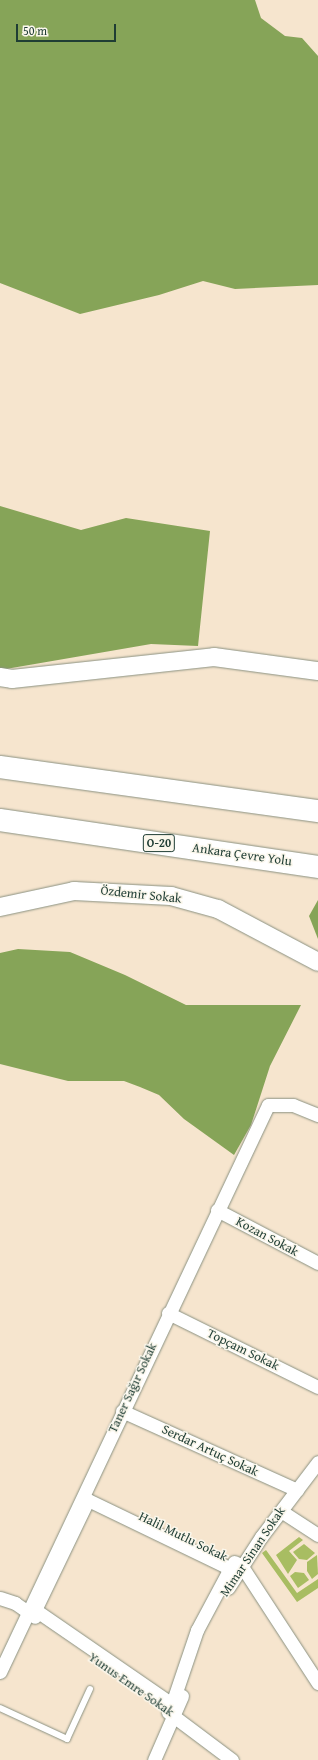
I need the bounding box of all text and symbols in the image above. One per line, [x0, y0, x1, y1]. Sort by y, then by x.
scale bar [18, 16, 118, 42]
text: 50 m [23, 22, 47, 39]
road number: O-20 [142, 833, 176, 853]
street label: Ankara Çevre Yolu [191, 840, 293, 870]
street label: Özdemir Sokak [100, 883, 182, 907]
street label: Kozan Sokak [233, 1214, 301, 1260]
street label: Topçam Sokak [204, 1326, 282, 1374]
street label: Taner Sağır Sokak [105, 1340, 161, 1436]
street label: Serdar Artuç Sokak [159, 1422, 261, 1480]
street label: Mimar Sinan Sokak [217, 1504, 289, 1600]
street label: Halil Mutlu Sokak [136, 1509, 230, 1565]
street label: Yunus Emre Sokak [85, 1650, 177, 1720]

